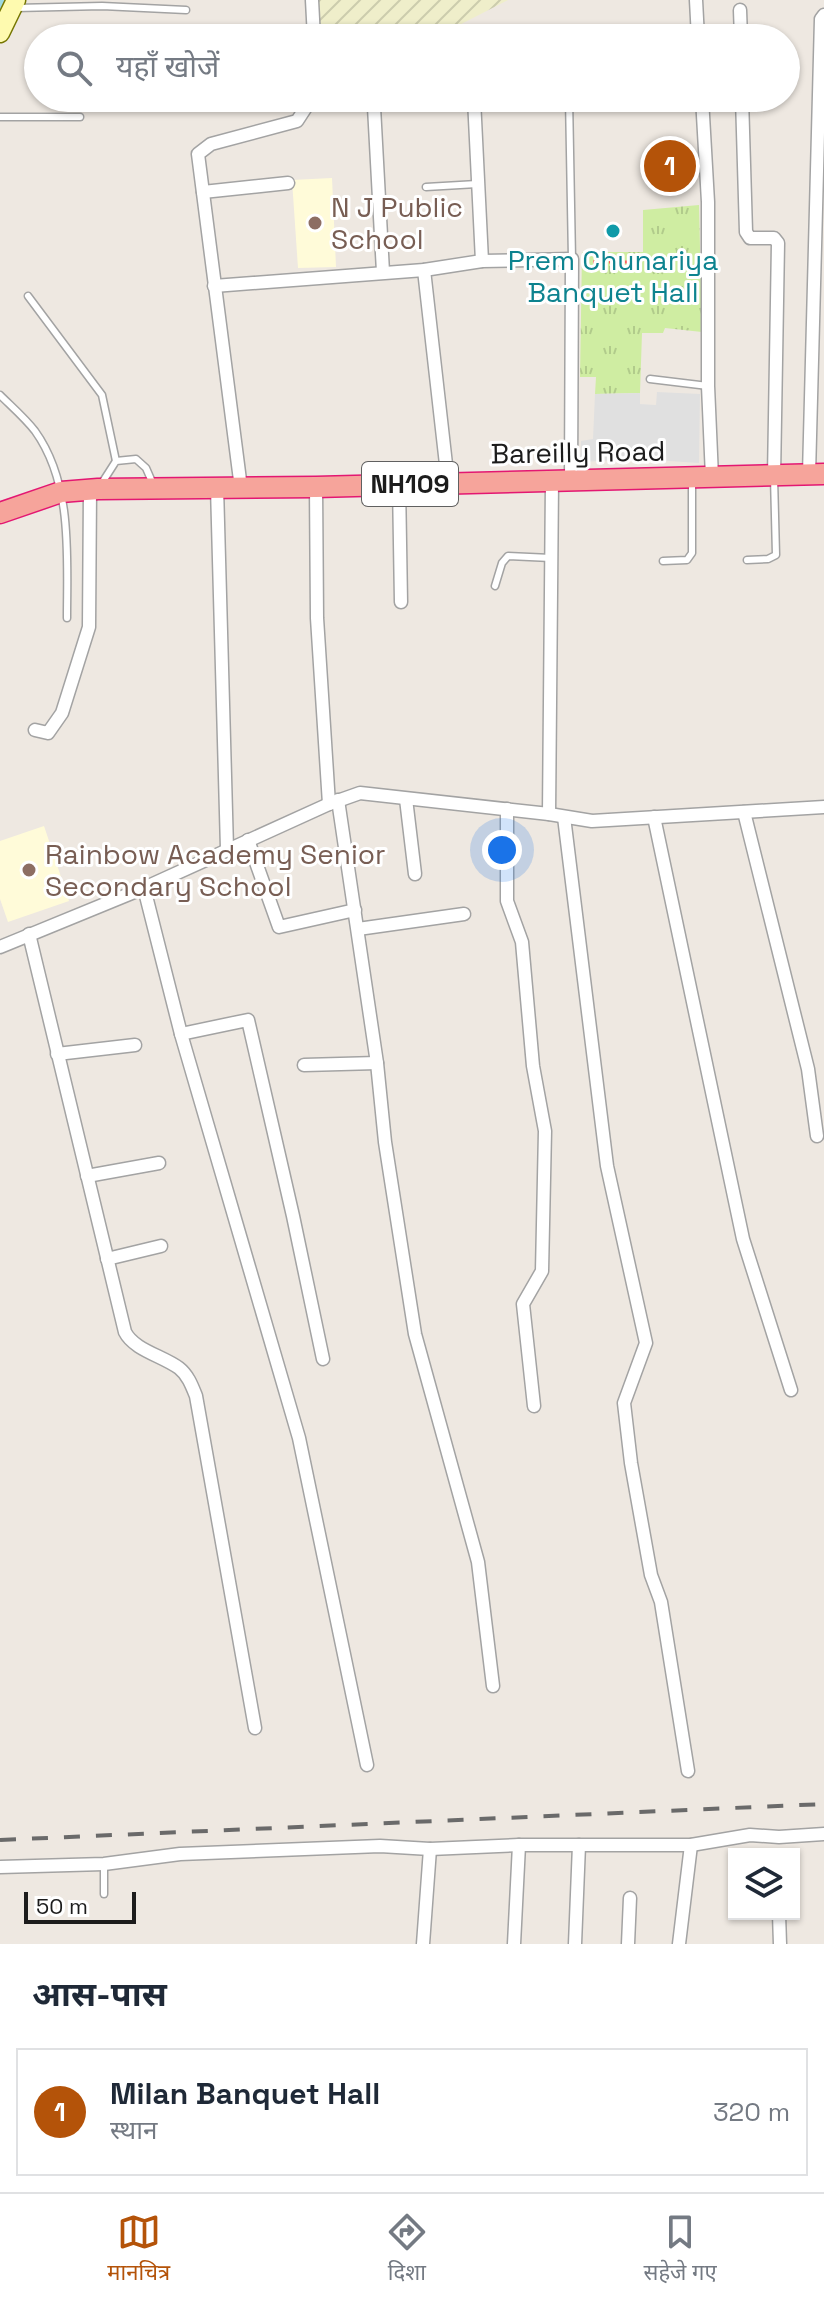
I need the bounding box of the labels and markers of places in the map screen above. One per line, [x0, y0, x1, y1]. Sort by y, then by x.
pin: 1 [644, 136, 696, 196]
place label: N J Public School [331, 189, 463, 257]
marker: N J Public School [306, 214, 324, 232]
marker: Prem Chunariya Banquet Hall [604, 222, 622, 240]
place label: Prem Chunariya Banquet Hall [508, 242, 718, 310]
place label: Rainbow Academy Senior Secondary School [45, 836, 386, 904]
marker: Rainbow Academy Senior Secondary School [20, 861, 38, 879]

